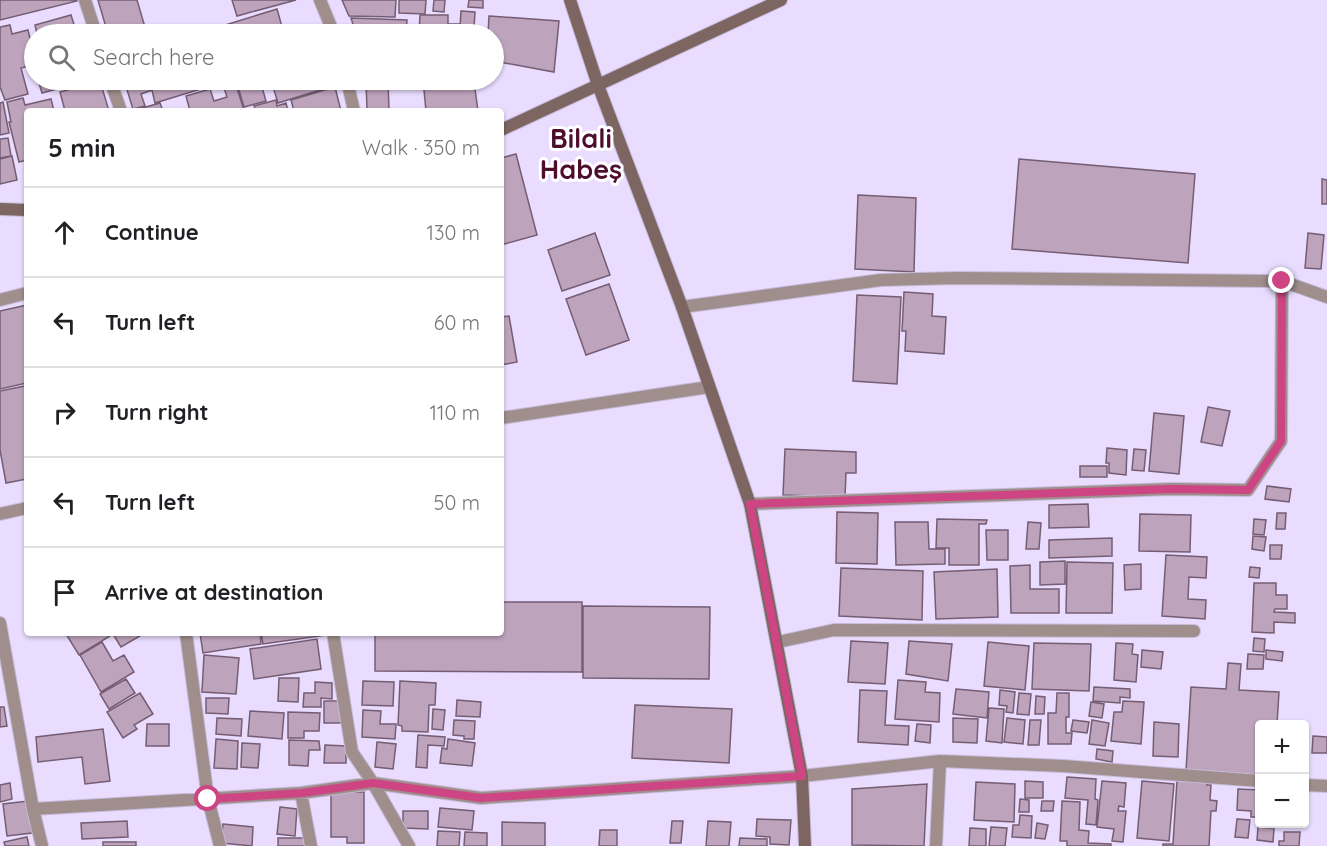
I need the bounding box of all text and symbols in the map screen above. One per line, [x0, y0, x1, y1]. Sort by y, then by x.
search box [24, 24, 504, 90]
icon: search [45, 41, 78, 74]
text: Search here [93, 43, 214, 71]
district label: Bilali Habeş [540, 121, 622, 186]
text: 5 min [48, 131, 116, 164]
text: Walk · 350 m [362, 135, 480, 160]
icon: ahead [48, 216, 81, 249]
text: Continue [105, 218, 199, 246]
text: 130 m [427, 220, 480, 245]
route end [1268, 267, 1294, 293]
icon: left [48, 306, 81, 339]
text: Turn left [105, 308, 195, 336]
text: 60 m [434, 310, 480, 335]
icon: right [48, 396, 81, 429]
text: Turn right [105, 398, 209, 426]
text: 110 m [430, 400, 480, 425]
icon: left [48, 486, 81, 519]
text: Turn left [105, 488, 195, 516]
text: 50 m [434, 490, 480, 515]
icon: arrive [48, 576, 81, 609]
text: Arrive at destination [105, 578, 323, 606]
map controls [1255, 720, 1309, 828]
button: + [1255, 720, 1309, 774]
button: − [1255, 774, 1309, 828]
route start [194, 785, 220, 811]

